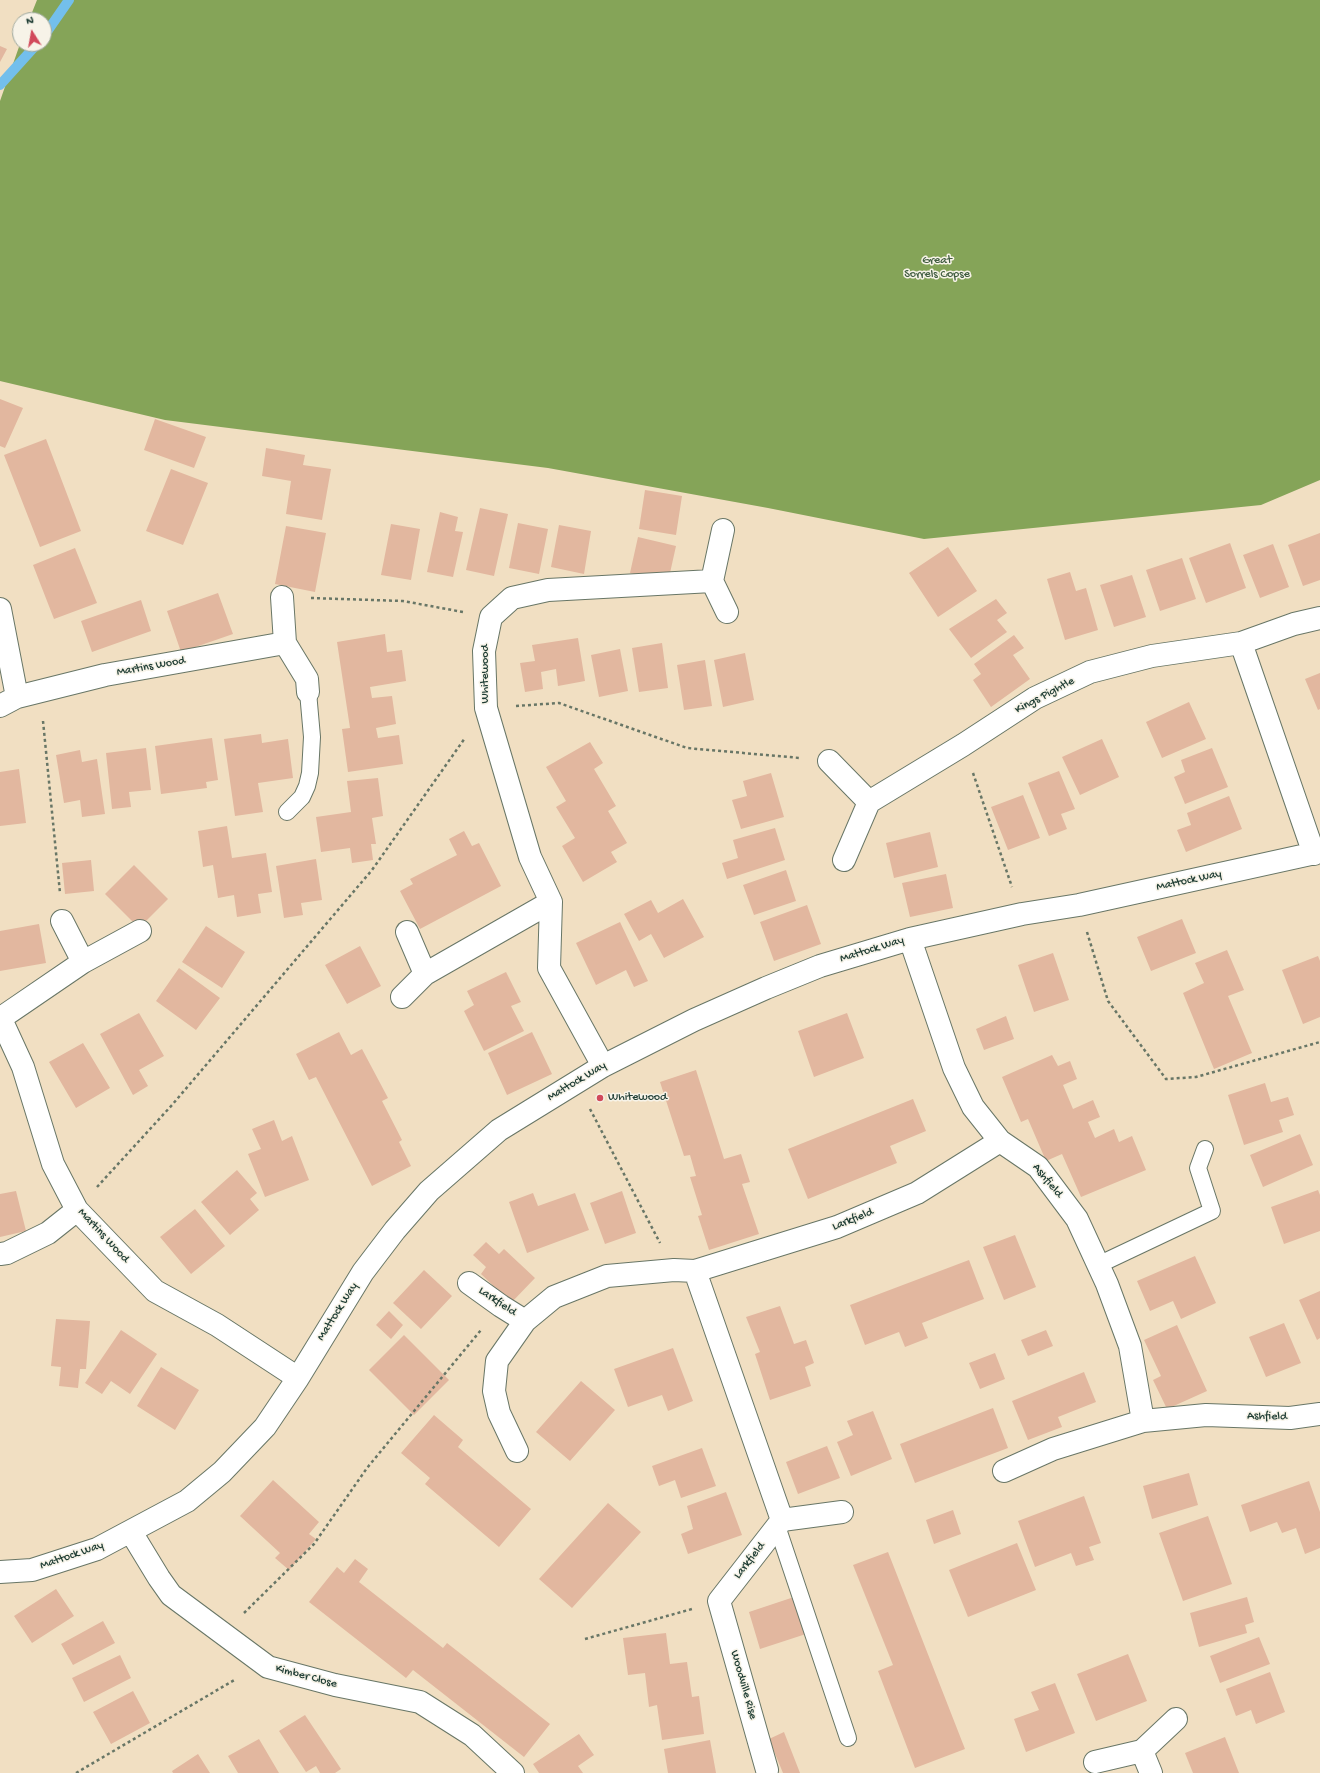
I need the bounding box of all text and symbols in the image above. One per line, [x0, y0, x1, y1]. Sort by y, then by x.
north arrow [12, 12, 52, 52]
text: N [25, 15, 35, 28]
park label: Great Sorrels Copse [904, 254, 970, 282]
street label: Whitewood [479, 644, 493, 704]
street label: Martins Wood [116, 654, 186, 680]
street label: Kings Pightle [1013, 674, 1077, 718]
street label: Mattock Way [1155, 867, 1223, 895]
street label: Mattock Way [838, 933, 906, 967]
street label: Mattock Way [545, 1059, 609, 1105]
place label: Whitewood [608, 1091, 667, 1105]
marker: Whitewood [595, 1093, 605, 1103]
street label: Ashfield [1029, 1161, 1065, 1201]
street label: Larkfield [830, 1205, 876, 1235]
street label: Martins Wood [74, 1206, 132, 1266]
street label: Mattock Way [314, 1280, 362, 1344]
street label: Larkfield [475, 1284, 519, 1320]
street label: Ashfield [1247, 1409, 1287, 1425]
street label: Mattock Way [38, 1538, 106, 1574]
street label: Larkfield [731, 1540, 769, 1582]
street label: Woodville Rise [726, 1649, 760, 1721]
street label: Kimber Close [274, 1662, 338, 1692]

